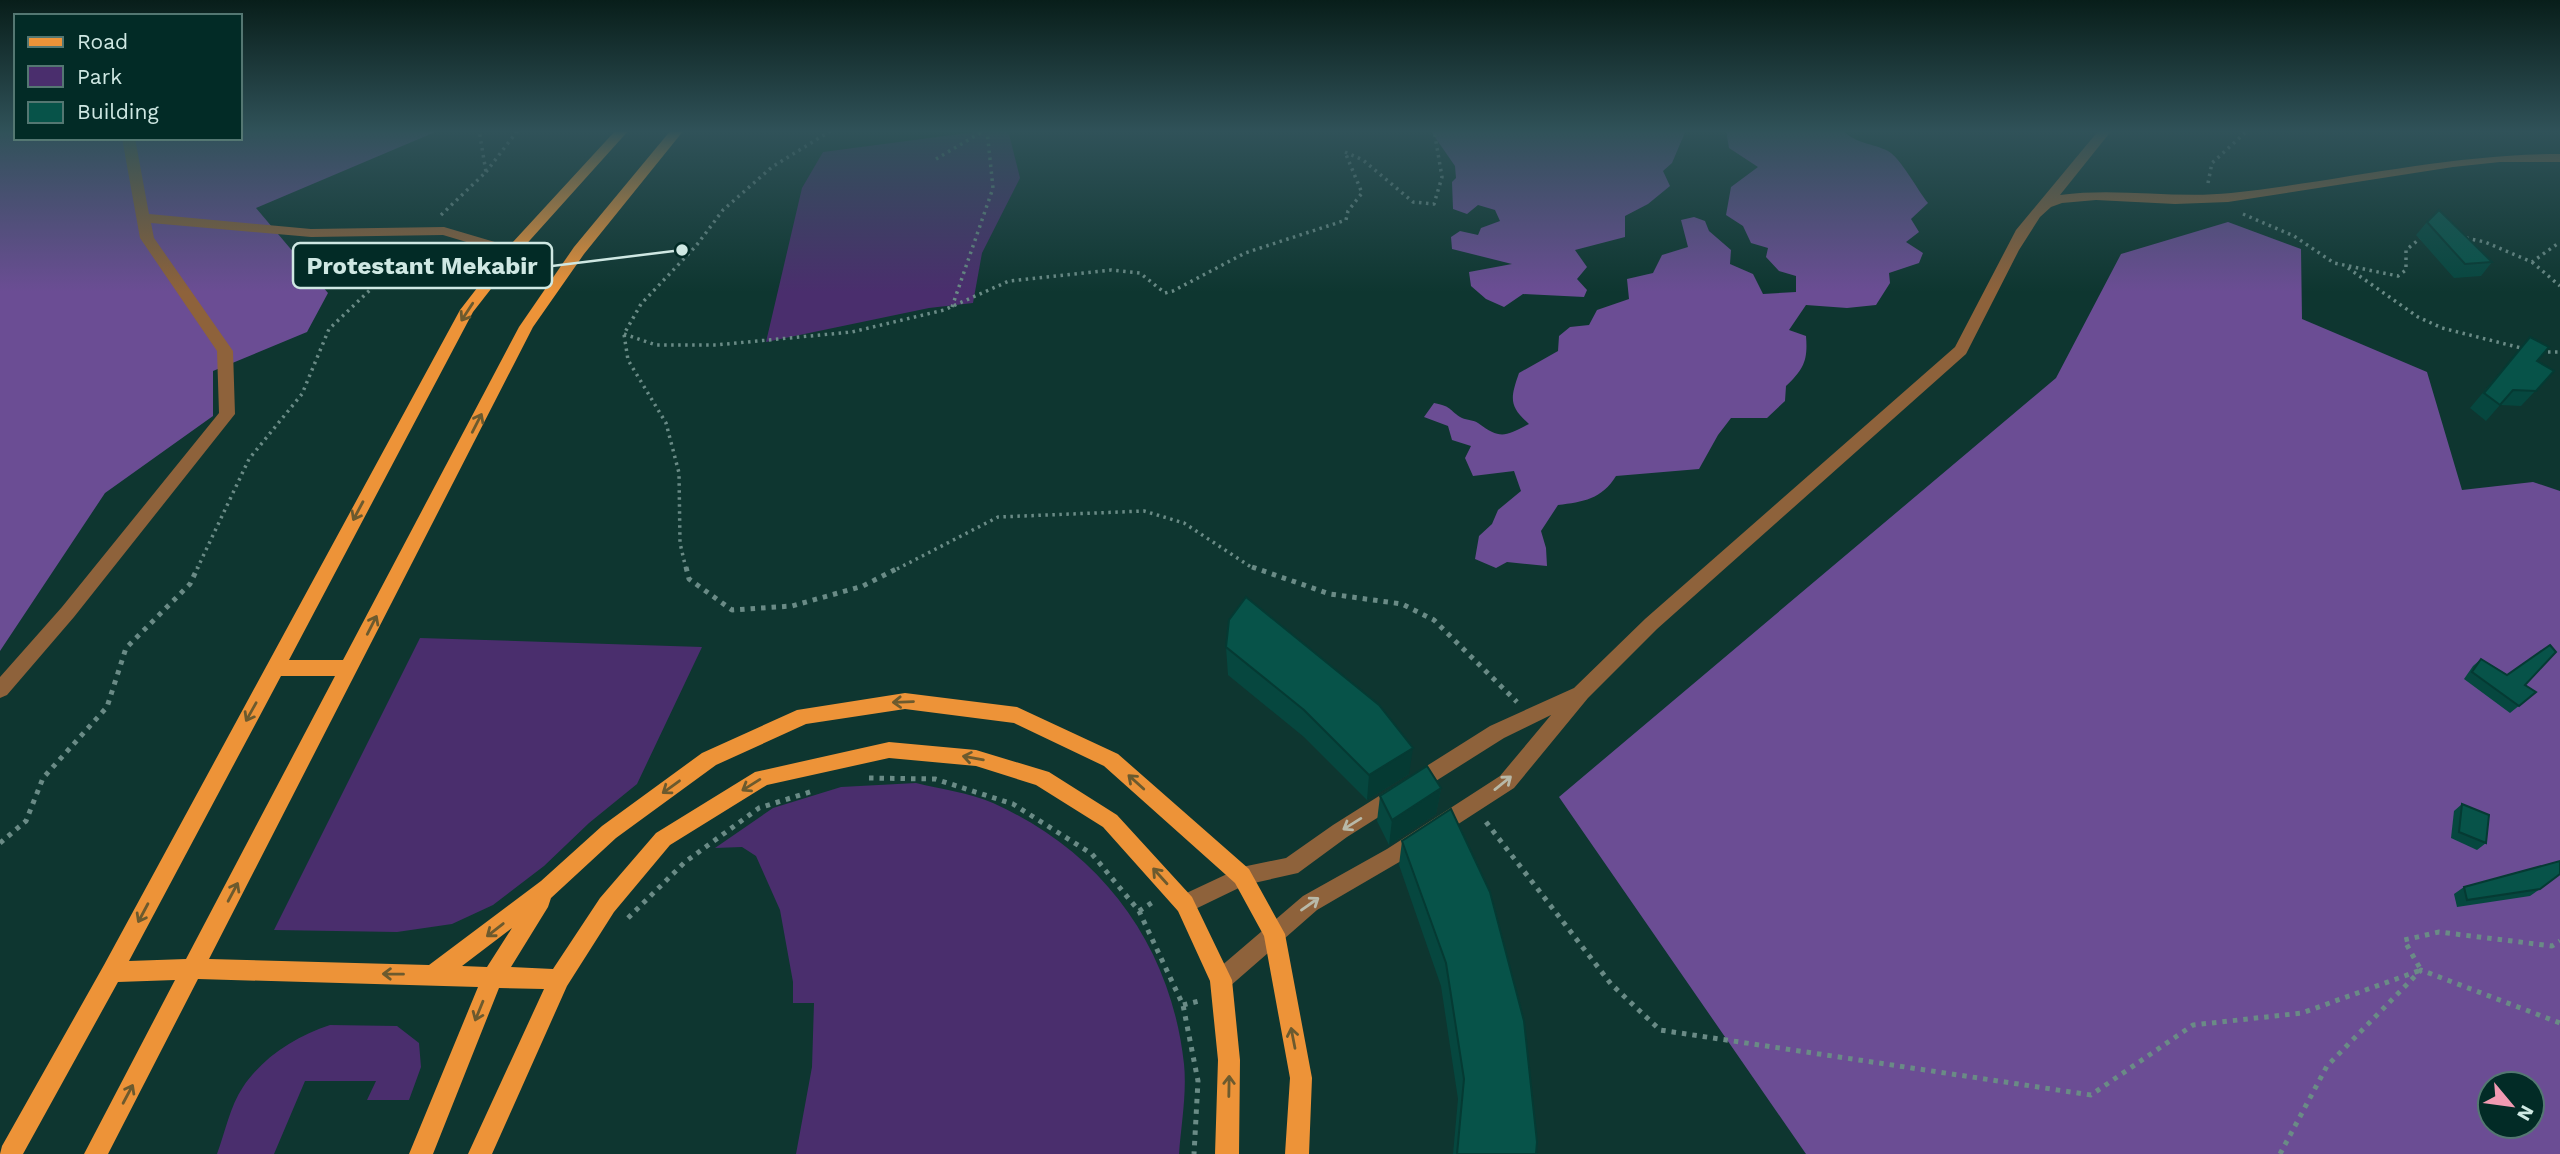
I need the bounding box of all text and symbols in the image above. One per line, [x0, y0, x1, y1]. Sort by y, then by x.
legend [14, 14, 242, 140]
text: Road [77, 29, 128, 54]
text: Park [77, 64, 122, 89]
text: Building [77, 99, 159, 124]
callout: Protestant Mekabir [293, 243, 552, 288]
text: Protestant Mekabir [306, 252, 538, 280]
one-way arrow [459, 302, 474, 321]
one-way arrow [470, 413, 484, 434]
one-way arrow [350, 501, 364, 521]
one-way arrow [366, 615, 380, 636]
one-way arrow [892, 696, 915, 709]
one-way arrow [244, 702, 258, 722]
one-way arrow [962, 751, 985, 764]
one-way arrow [1127, 774, 1145, 790]
one-way arrow [1494, 776, 1512, 792]
one-way arrow [741, 778, 761, 792]
one-way arrow [662, 780, 681, 794]
one-way arrow [1342, 817, 1362, 831]
one-way arrow [1152, 868, 1169, 885]
one-way arrow [227, 882, 240, 903]
one-way arrow [1300, 897, 1319, 911]
one-way arrow [136, 902, 150, 923]
one-way arrow [486, 922, 504, 938]
one-way arrow [381, 967, 404, 981]
one-way arrow [472, 1000, 485, 1022]
one-way arrow [1286, 1027, 1300, 1050]
north arrow [2476, 1070, 2546, 1140]
one-way arrow [1222, 1075, 1235, 1098]
one-way arrow [121, 1084, 135, 1104]
text: N [2512, 1101, 2539, 1125]

